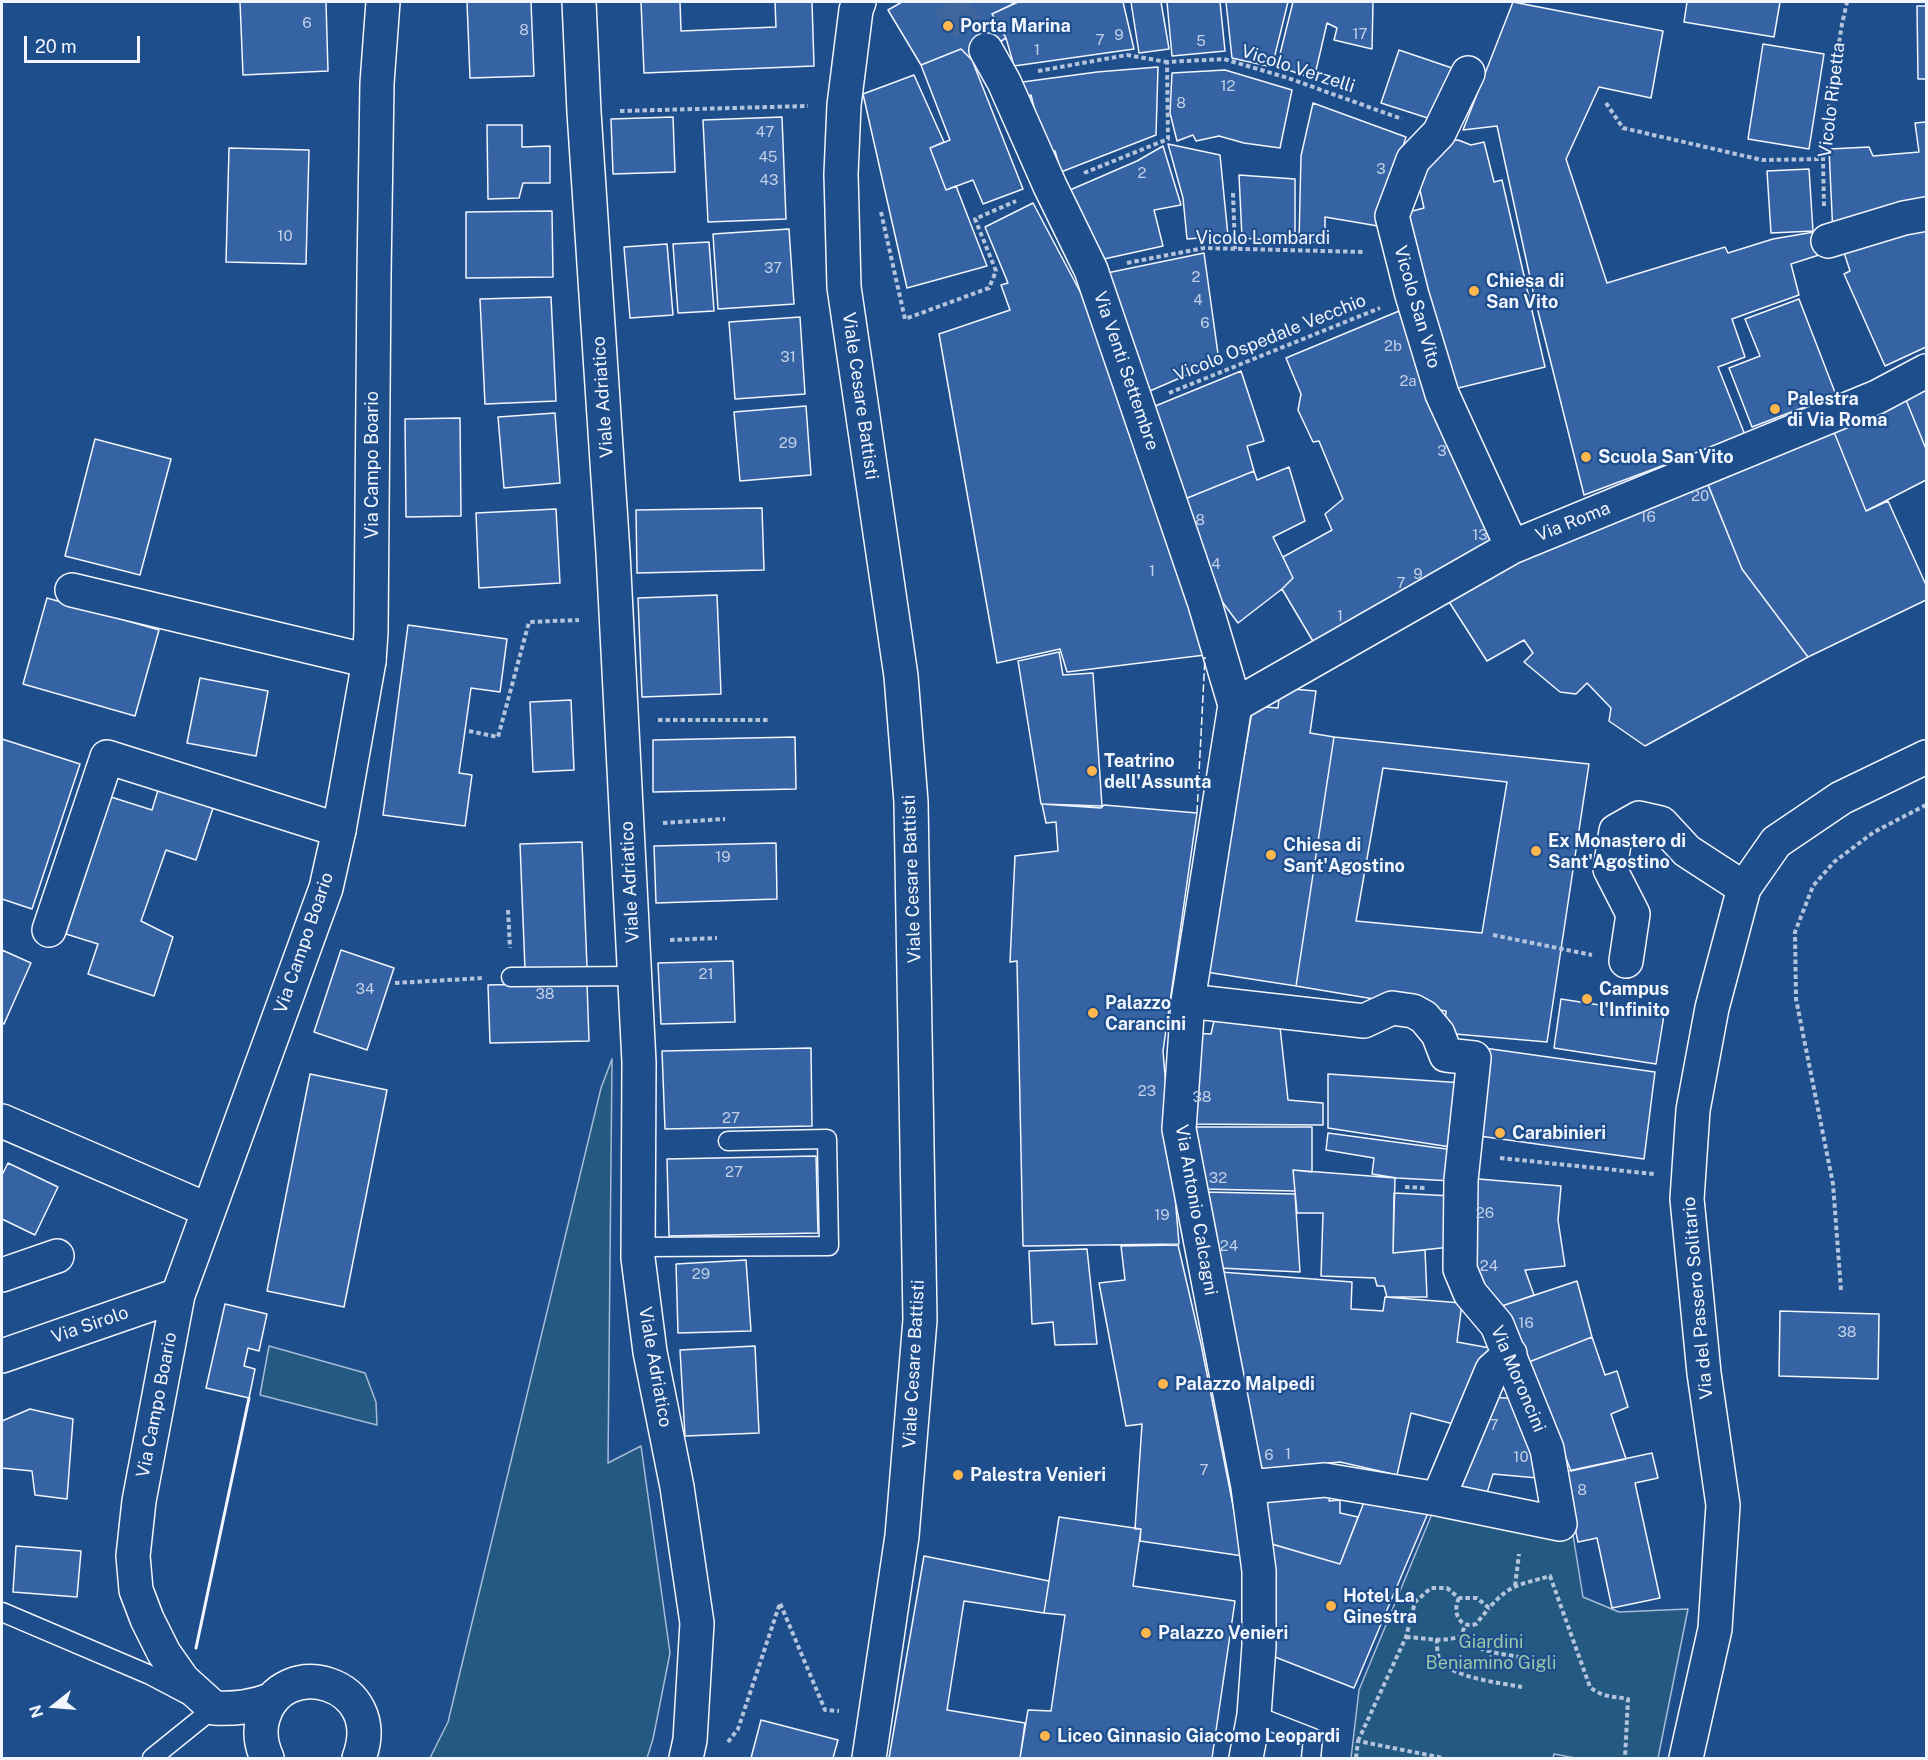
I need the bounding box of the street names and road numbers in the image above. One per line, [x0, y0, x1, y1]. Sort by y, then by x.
street label: Vicolo Verzelli [1238, 40, 1358, 98]
street label: Vicolo Ripetta [1814, 41, 1850, 159]
street label: Vicolo Lombardi [1196, 227, 1330, 249]
street label: Vicolo San Vito [1389, 243, 1445, 371]
street label: Via Venti Settembre [1089, 289, 1163, 453]
street label: Vicolo Ospedale Vecchio [1171, 290, 1369, 386]
street label: Viale Cesare Battisti [838, 311, 882, 481]
street label: Viale Adriatico [588, 335, 618, 459]
street label: Via Campo Boario [361, 391, 383, 539]
street label: Via Roma [1533, 497, 1613, 547]
street label: Viale Cesare Battisti [898, 794, 926, 964]
street label: Viale Adriatico [616, 821, 644, 943]
street label: Via Campo Boario [270, 870, 338, 1016]
street label: Via Antonio Calcagni [1170, 1123, 1222, 1297]
street label: Via del Passero Solitario [1678, 1196, 1718, 1400]
street label: Viale Cesare Battisti [899, 1279, 929, 1449]
street label: Via Sirolo [49, 1302, 131, 1348]
street label: Viale Adriatico [634, 1305, 676, 1429]
street label: Via Moroncini [1486, 1323, 1550, 1435]
street label: Via Campo Boario [132, 1330, 182, 1480]

